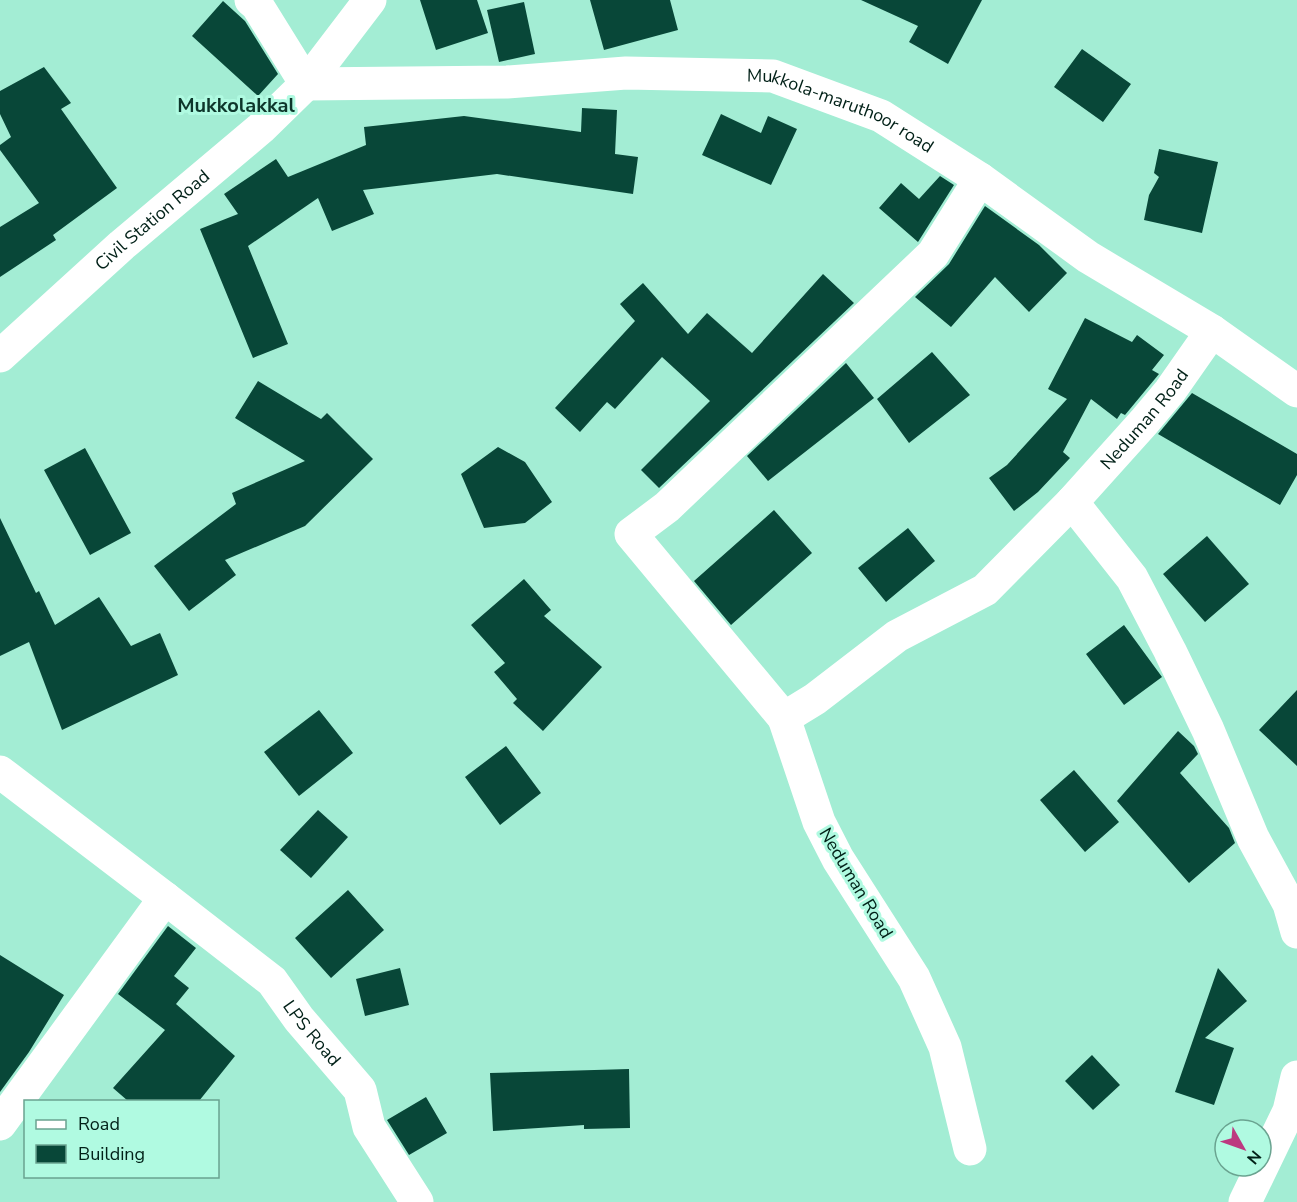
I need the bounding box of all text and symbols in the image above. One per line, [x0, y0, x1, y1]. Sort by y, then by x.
street label: Mukkola-maruthoor road [747, 63, 938, 158]
district label: Mukkolakkal [177, 92, 295, 119]
street label: Civil Station Road [90, 164, 215, 276]
street label: Neduman Road [1095, 364, 1194, 475]
street label: Neduman Road [813, 823, 899, 943]
street label: LPS Road [277, 995, 346, 1071]
legend [24, 1100, 219, 1178]
text: Road [78, 1112, 120, 1136]
north arrow [1213, 1118, 1273, 1178]
text: Building [78, 1142, 145, 1166]
text: N [1241, 1145, 1266, 1169]

